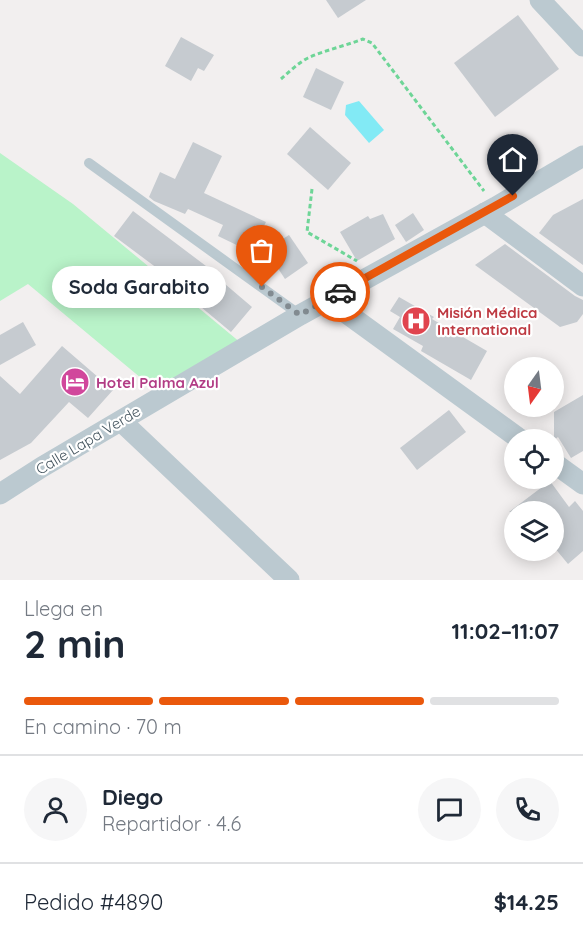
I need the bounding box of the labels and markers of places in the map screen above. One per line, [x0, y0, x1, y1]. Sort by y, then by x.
pin [487, 134, 538, 196]
pin [236, 225, 287, 287]
callout: Soda Garabito [52, 266, 226, 308]
place label: Misión Médica International [437, 303, 537, 339]
hospital icon: Misión Médica International [400, 305, 432, 337]
hotel icon: Hotel Palma Azul [59, 366, 91, 398]
place label: Hotel Palma Azul [96, 373, 219, 392]

